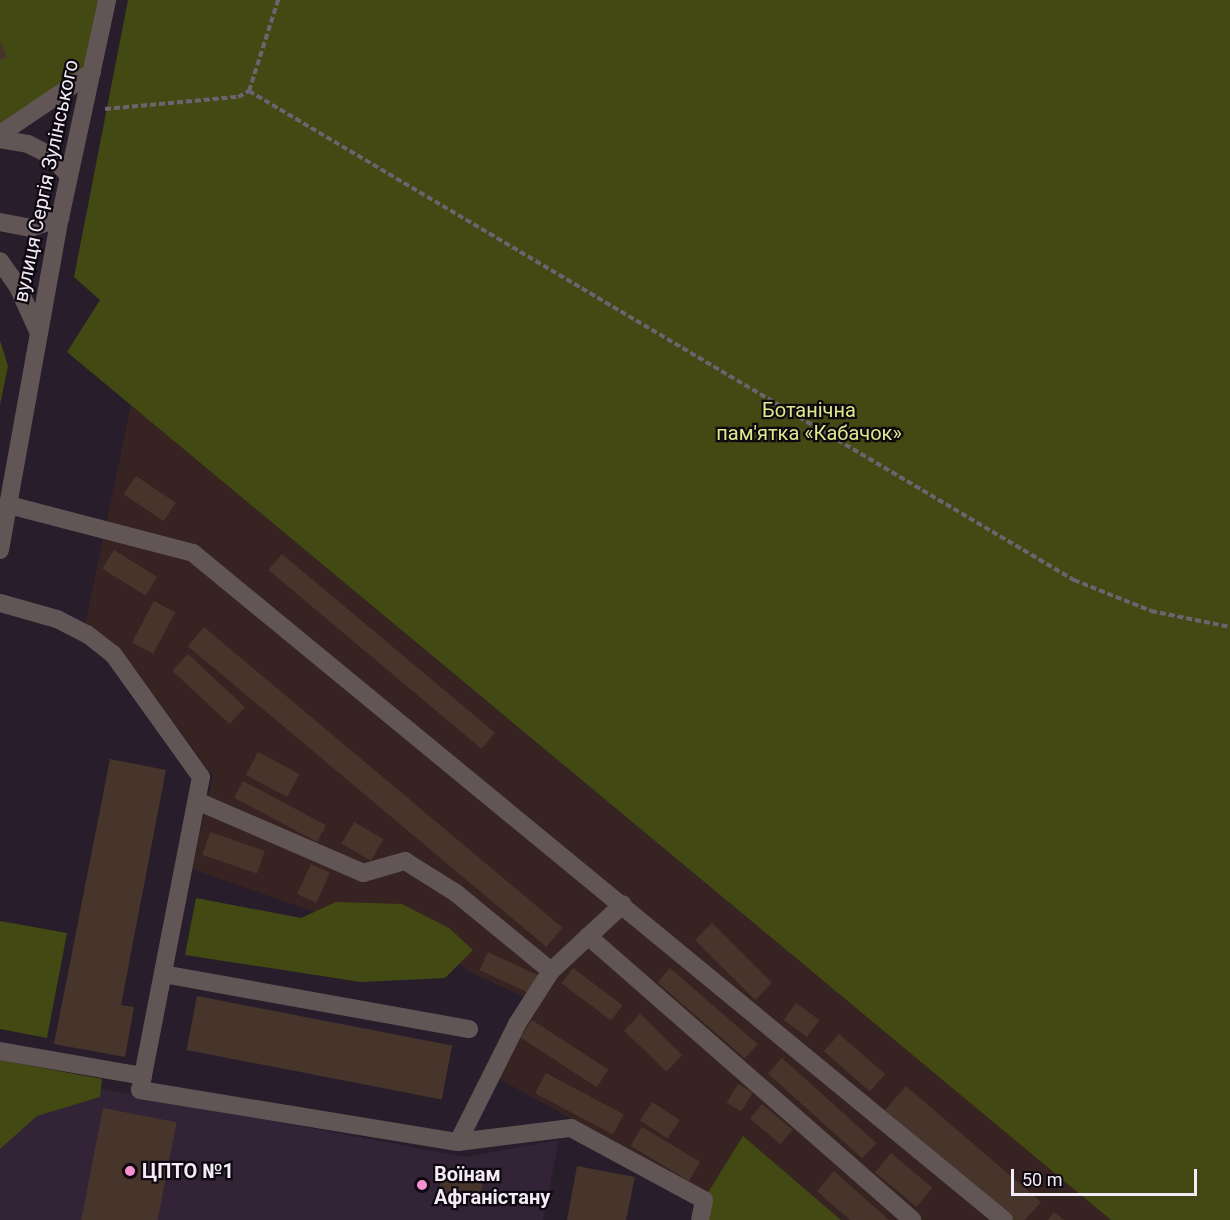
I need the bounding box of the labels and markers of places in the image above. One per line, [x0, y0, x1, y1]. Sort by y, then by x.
place label: ЦПТО №1 [142, 1159, 234, 1183]
place label: Воїнам Афганістану [434, 1162, 550, 1209]
marker: ЦПТО №1 [123, 1164, 137, 1178]
marker: Воїнам Афганістану [415, 1178, 429, 1192]

